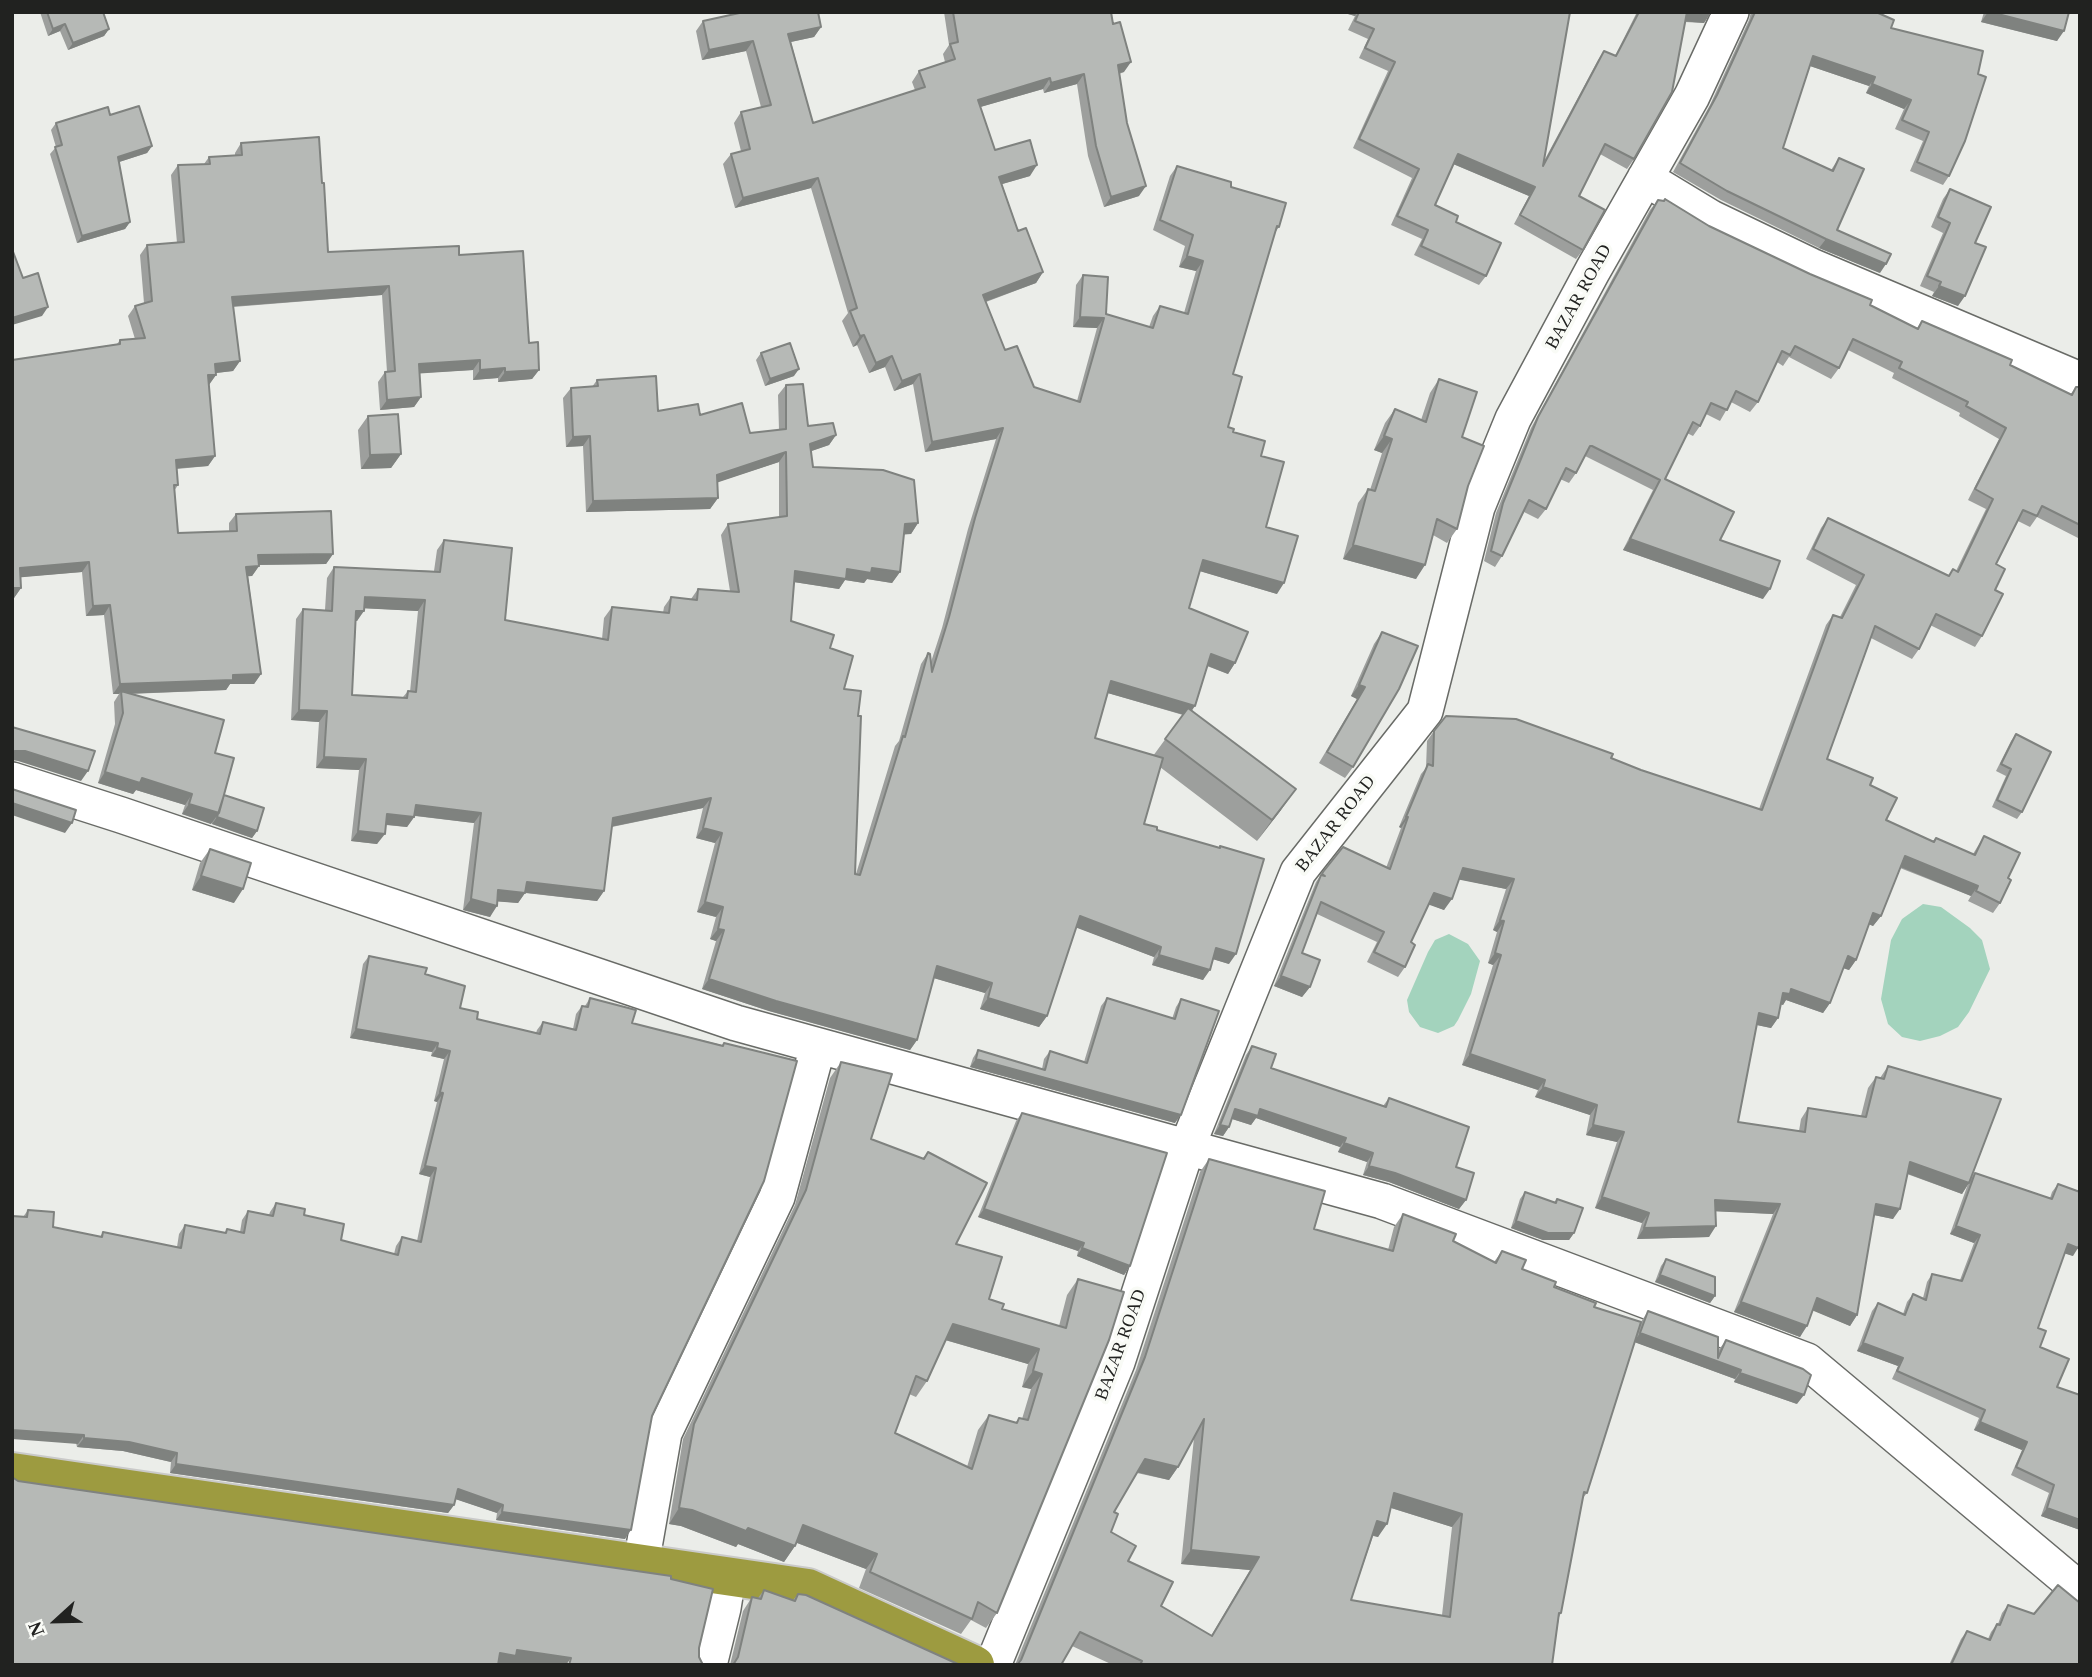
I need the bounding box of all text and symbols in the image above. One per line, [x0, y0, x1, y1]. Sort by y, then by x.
street label: BAZAR ROAD [1543, 243, 1615, 351]
street label: BAZAR ROAD [1294, 774, 1378, 874]
street label: BAZAR ROAD [1092, 1289, 1150, 1401]
north arrow [21, 1586, 91, 1656]
text: N [24, 1619, 48, 1639]

